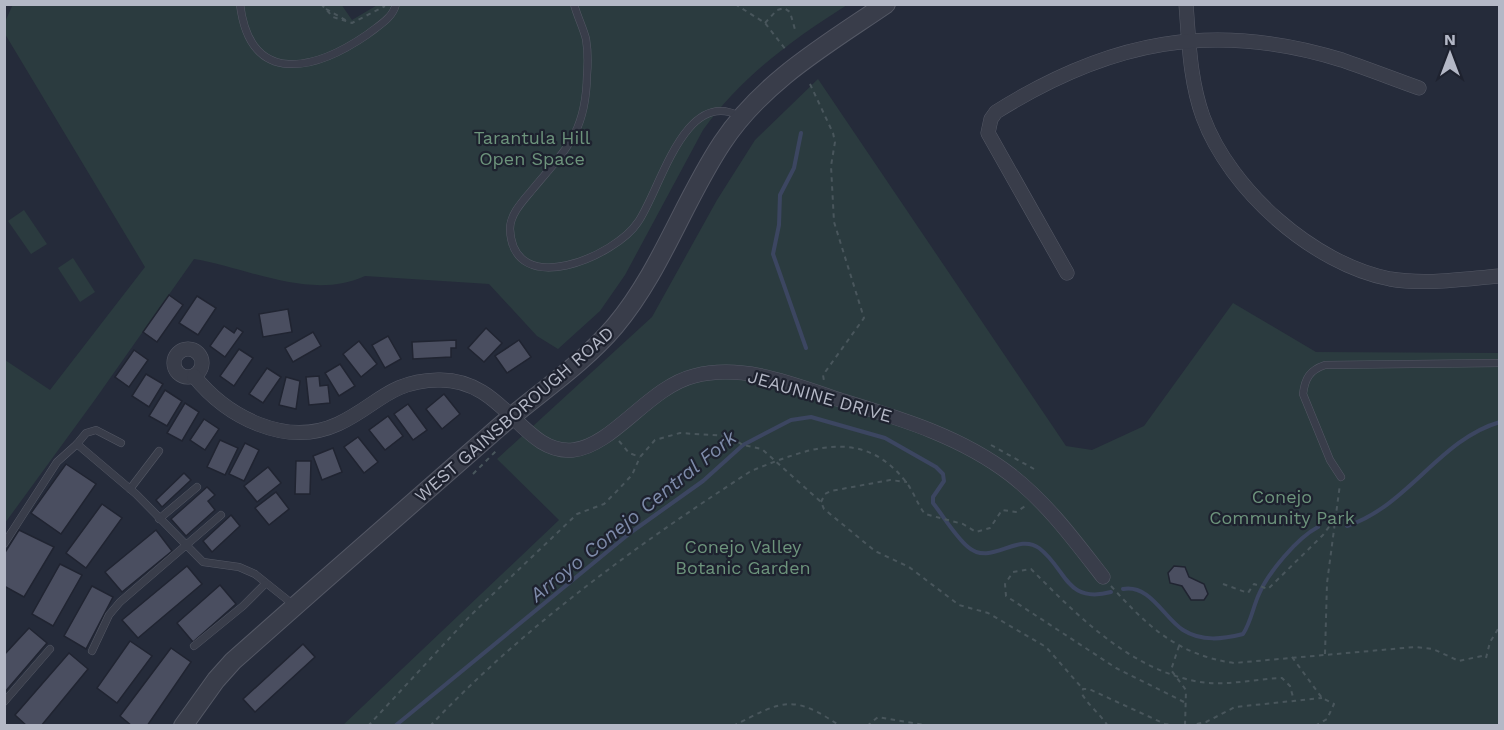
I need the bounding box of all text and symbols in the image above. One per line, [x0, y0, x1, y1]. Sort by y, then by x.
north arrow [1420, 24, 1480, 84]
text: N [1444, 30, 1456, 49]
park label: Tarantula Hill Open Space [474, 127, 591, 169]
street label: WEST GAINSBOROUGH ROAD [410, 322, 618, 506]
street label: JEAUNINE DRIVE [746, 365, 894, 427]
water label: Arroyo Conejo Central Fork [524, 425, 742, 607]
park label: Conejo Community Park [1209, 486, 1355, 528]
park label: Conejo Valley Botanic Garden [675, 536, 811, 578]

